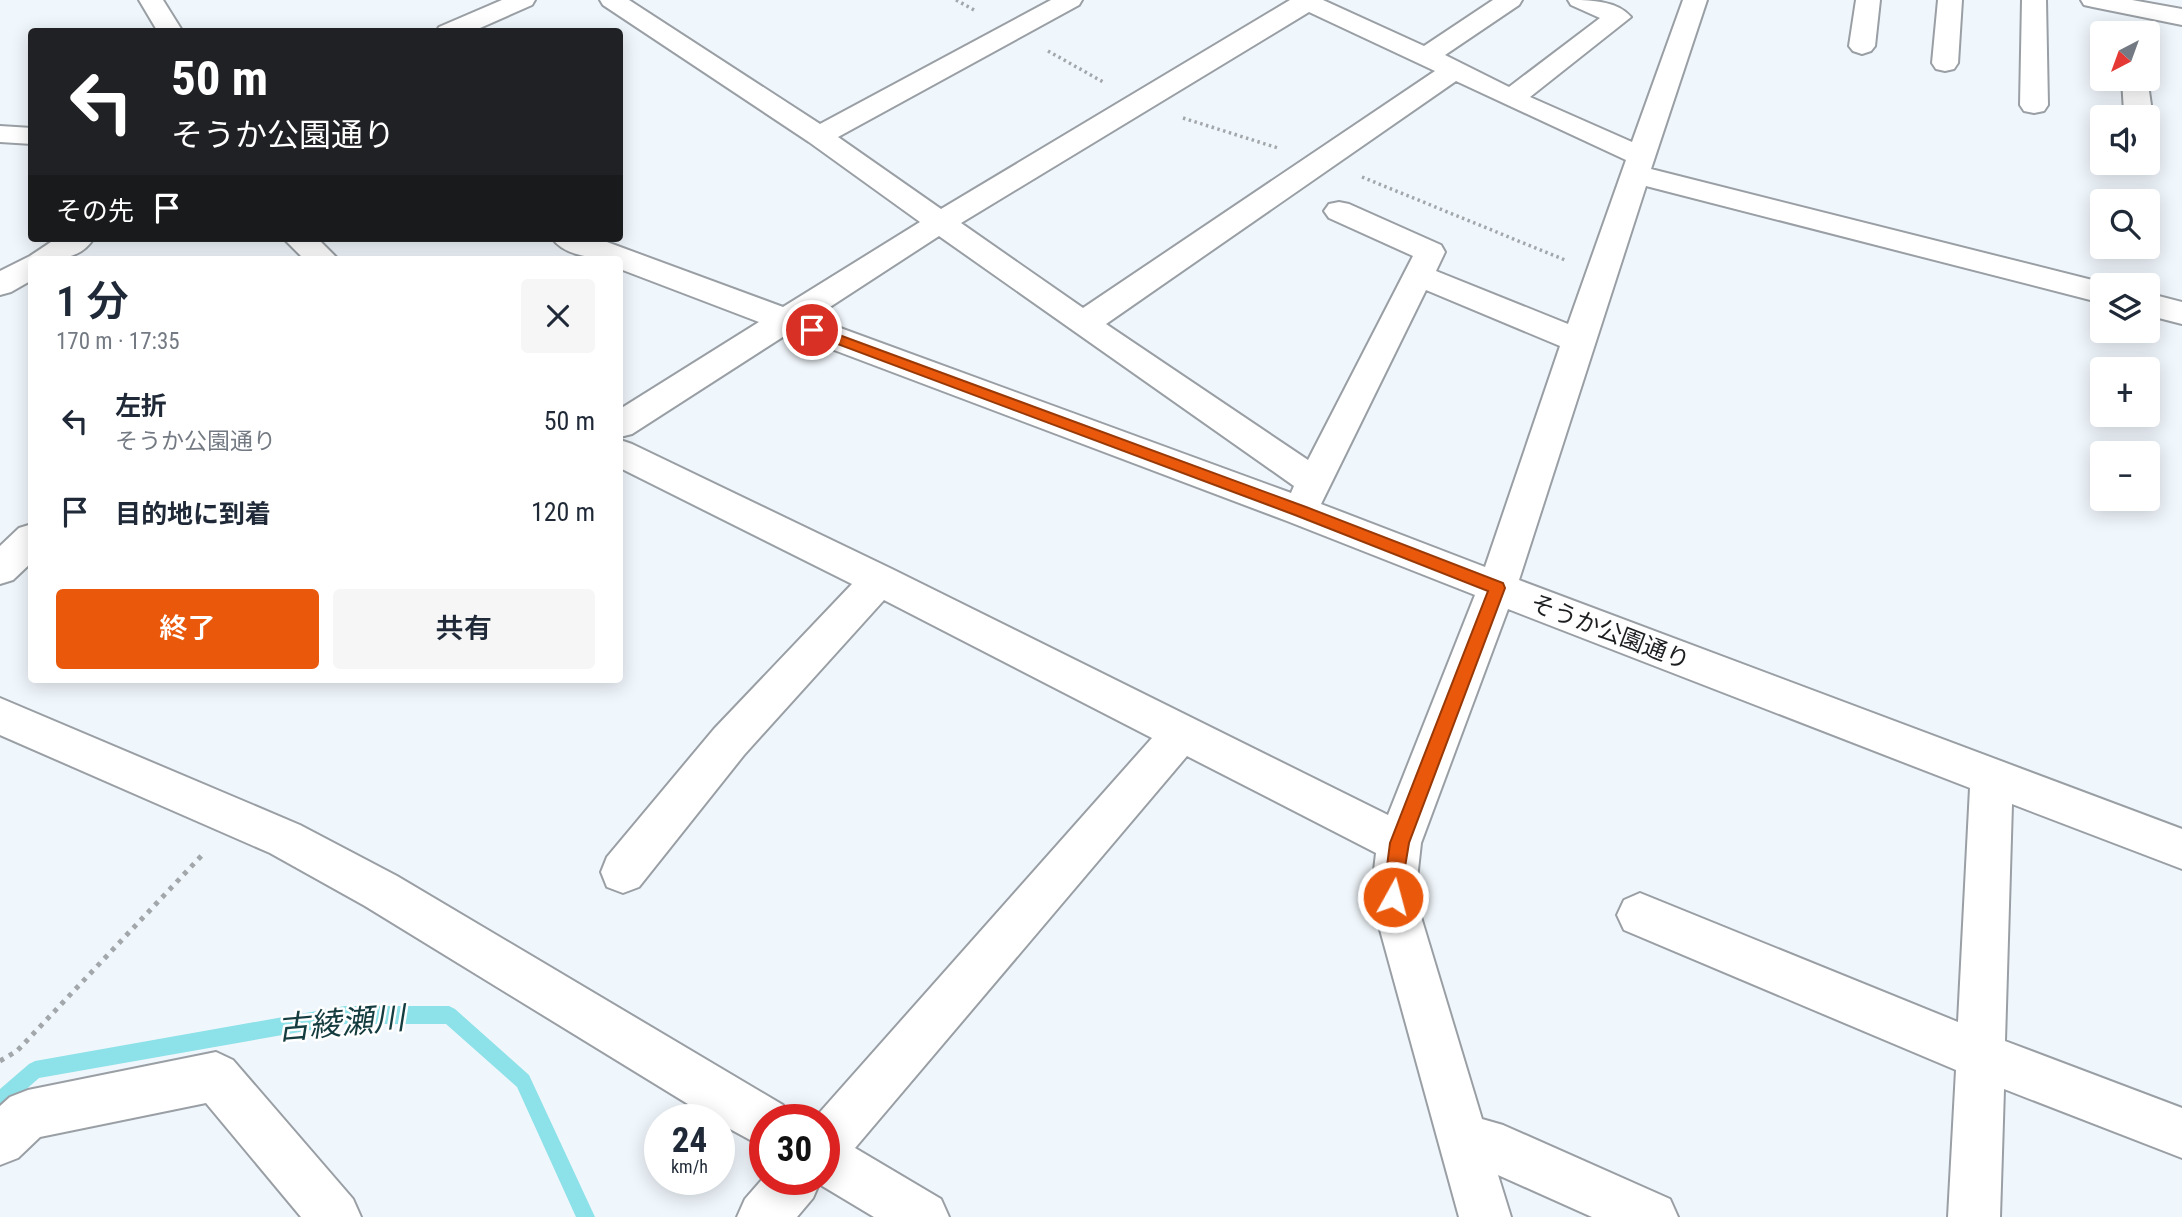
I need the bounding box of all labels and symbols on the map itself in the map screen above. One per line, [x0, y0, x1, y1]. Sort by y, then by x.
north arrow [2090, 21, 2160, 91]
pin [782, 300, 842, 360]
street label: そうか公園通り [1527, 589, 1693, 675]
position arrow [1356, 860, 1430, 934]
water label: 古綾瀬川 [276, 998, 409, 1048]
speed limit sign: 30 [749, 1104, 840, 1195]

